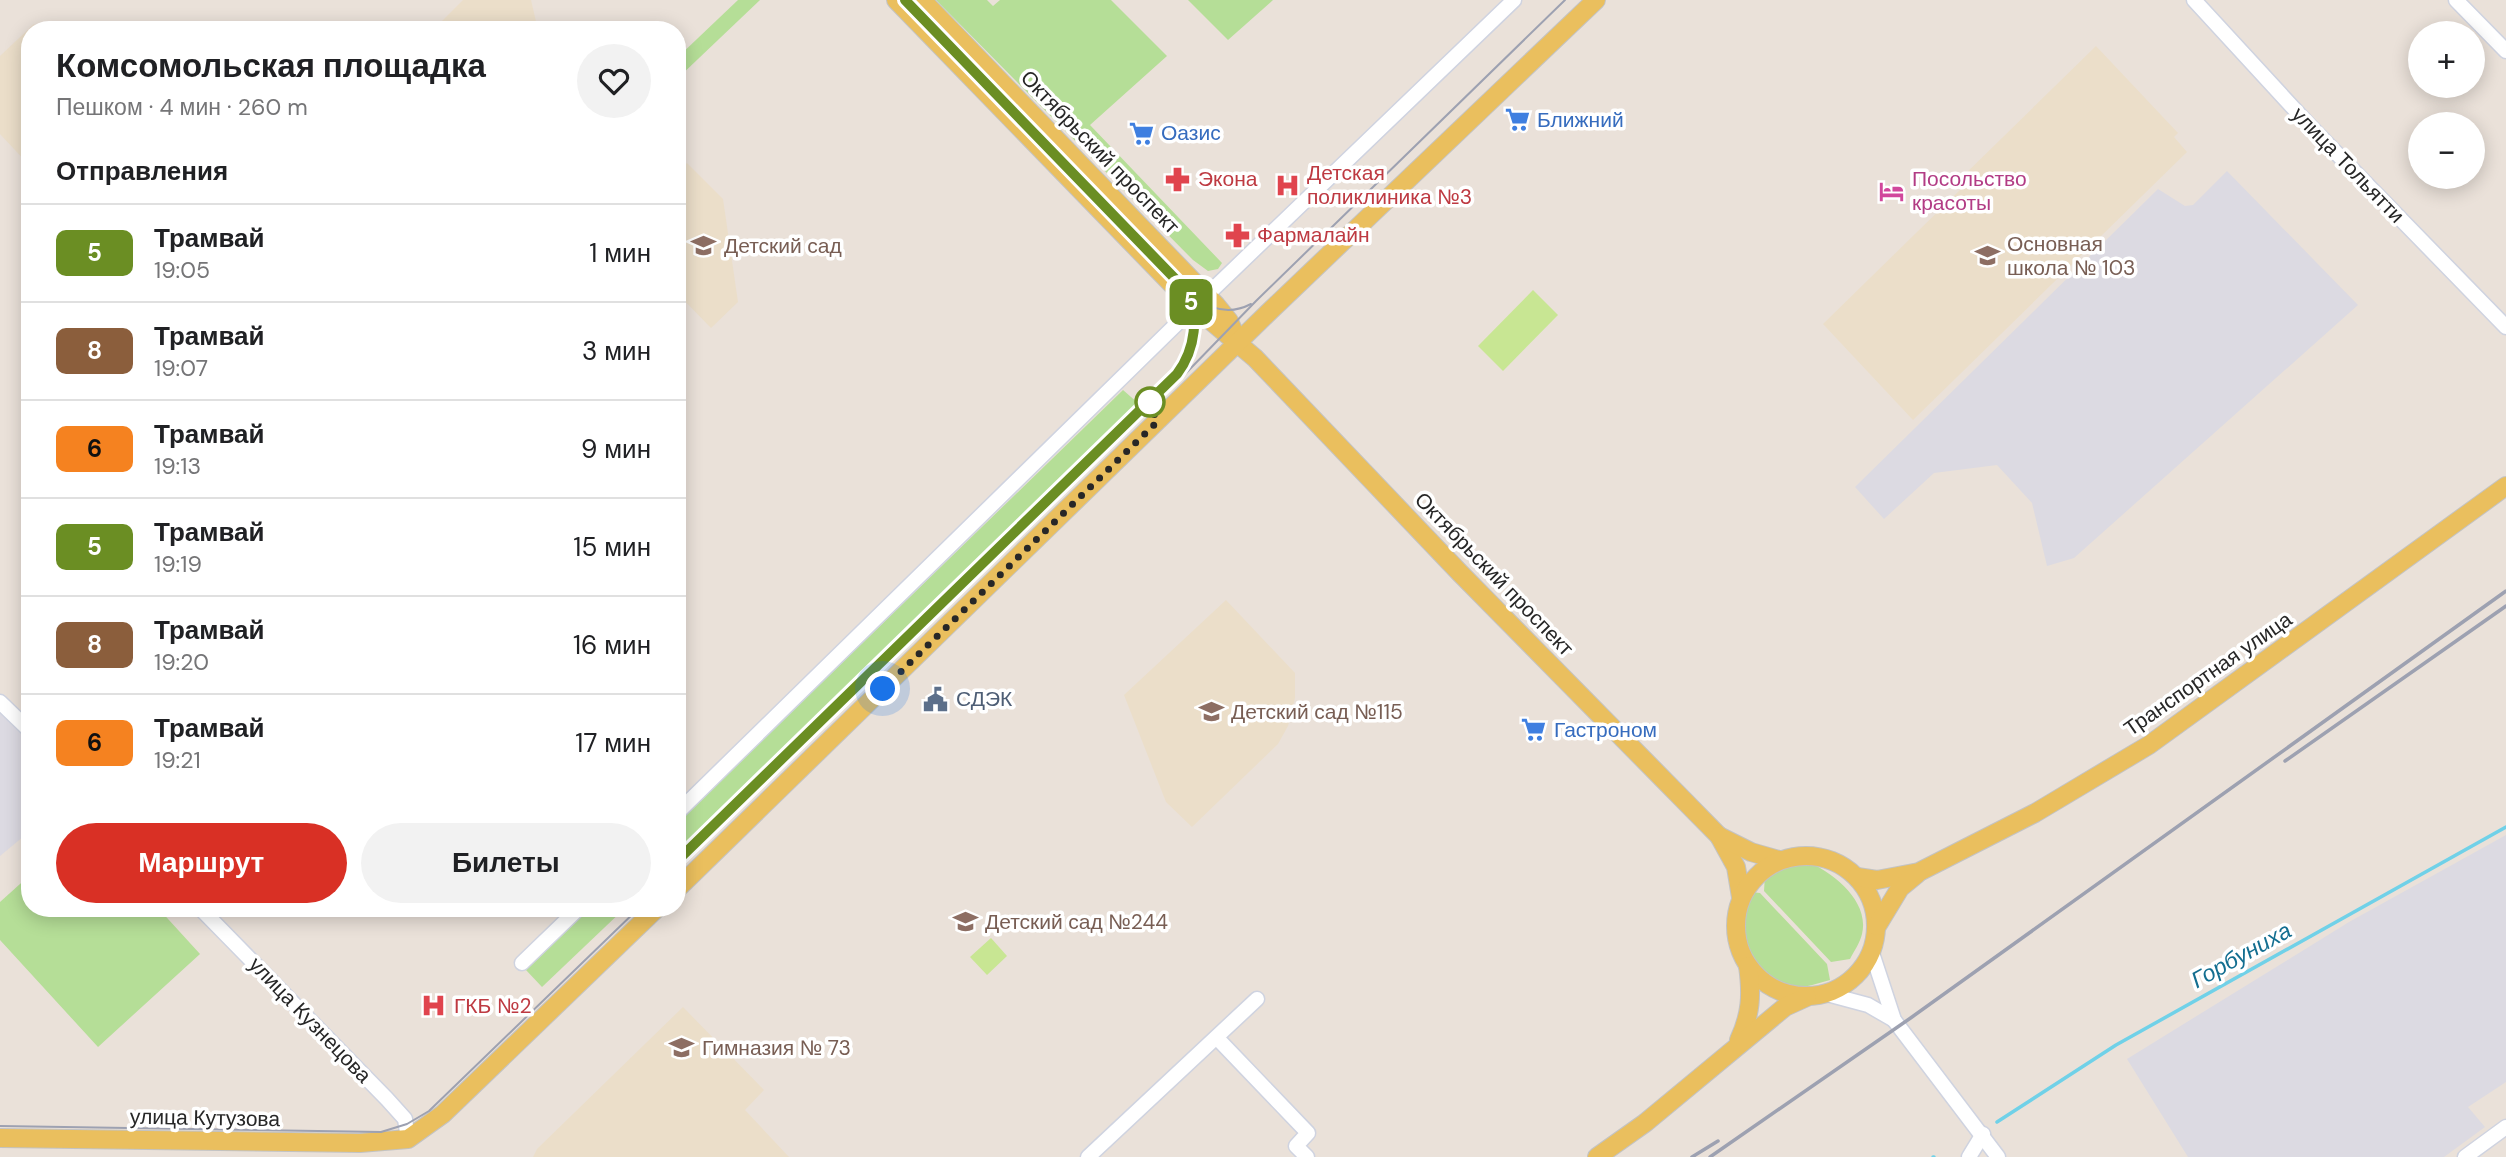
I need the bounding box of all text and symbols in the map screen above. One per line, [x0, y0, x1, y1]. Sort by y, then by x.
map controls [2408, 21, 2485, 189]
button: + [2408, 21, 2485, 98]
text: Комсомольская площадка [56, 44, 486, 87]
button: heart [577, 44, 651, 118]
street label: Октябрьский проспект [1014, 64, 1186, 240]
text: Пешком · 4 мин · 260 m [56, 92, 308, 122]
street label: улица Тольятти [2285, 101, 2411, 229]
supermarket icon: Ближний [1503, 106, 1531, 134]
place label: Ближний [1537, 106, 1624, 134]
button: − [2408, 112, 2485, 189]
supermarket icon: Оазис [1127, 119, 1155, 147]
place label: Оазис [1161, 119, 1221, 147]
text: Отправления [56, 154, 228, 188]
place label: Детская поликлиника №3 [1307, 159, 1472, 211]
pharmacy icon: Экона [1164, 165, 1192, 193]
place label: Экона [1198, 165, 1258, 193]
place label: Посольство красоты [1912, 165, 2027, 217]
hospital icon: Детская поликлиника №3 [1273, 171, 1301, 199]
hotel icon: Посольство красоты [1878, 177, 1906, 205]
text: Трамвай [154, 221, 265, 255]
pharmacy icon: Фармалайн [1223, 221, 1251, 249]
place label: Фармалайн [1257, 221, 1370, 249]
place label: Основная школа № 103 [2007, 230, 2135, 282]
school or university icon: Детский сад [690, 232, 718, 260]
place label: Детский сад [724, 232, 842, 260]
text: 1 мин [589, 236, 651, 270]
text: 5 [87, 237, 102, 268]
school or university icon: Основная школа № 103 [1973, 242, 2001, 270]
text: 19:05 [154, 255, 210, 285]
line badge: 5 [1168, 279, 1214, 325]
text: 5 [1184, 286, 1198, 317]
text: Трамвай [154, 319, 265, 353]
text: 3 мин [582, 334, 651, 368]
text: 8 [87, 335, 102, 366]
text: 19:07 [154, 353, 208, 383]
unlabelled marker [1135, 387, 1165, 417]
text: Трамвай [154, 417, 265, 451]
text: 9 мин [581, 432, 651, 466]
text: 6 [87, 433, 102, 464]
text: 19:13 [154, 451, 201, 481]
street label: Октябрьский проспект [1408, 486, 1580, 662]
text: Трамвай [154, 515, 265, 549]
text: 15 мин [573, 530, 651, 564]
text: 5 [87, 531, 102, 562]
text: 19:19 [154, 549, 202, 579]
street label: Транспортная улица [2118, 605, 2298, 743]
text: Трамвай [154, 613, 265, 647]
text: 16 мин [573, 628, 651, 662]
text: 8 [87, 629, 102, 660]
text: 19:20 [154, 647, 209, 677]
your location [865, 671, 900, 706]
public building icon: СДЭК [922, 685, 950, 713]
place label: СДЭК [956, 685, 1013, 713]
school or university icon: Детский сад №115 [1197, 698, 1225, 726]
place label: Детский сад №115 [1231, 698, 1403, 726]
text: Трамвай [154, 711, 265, 745]
supermarket icon: Гастроном [1520, 716, 1548, 744]
place label: Гастроном [1554, 716, 1657, 744]
text: 17 мин [575, 726, 651, 760]
text: 6 [87, 727, 102, 758]
text: 19:21 [154, 745, 201, 775]
button: Маршрут [56, 823, 347, 903]
button: Билеты [361, 823, 651, 903]
school or university icon: Детский сад №244 [951, 908, 979, 936]
place label: Детский сад №244 [985, 908, 1168, 936]
water label: Горбуниха [2186, 915, 2296, 995]
street label: улица Кузнецова [243, 951, 378, 1089]
hospital icon: ГКБ №2 [420, 992, 448, 1020]
place label: ГКБ №2 [454, 992, 532, 1020]
school or university icon: Гимназия № 73 [668, 1034, 696, 1062]
place label: Гимназия № 73 [702, 1034, 851, 1062]
street label: улица Кутузова [130, 1103, 281, 1133]

